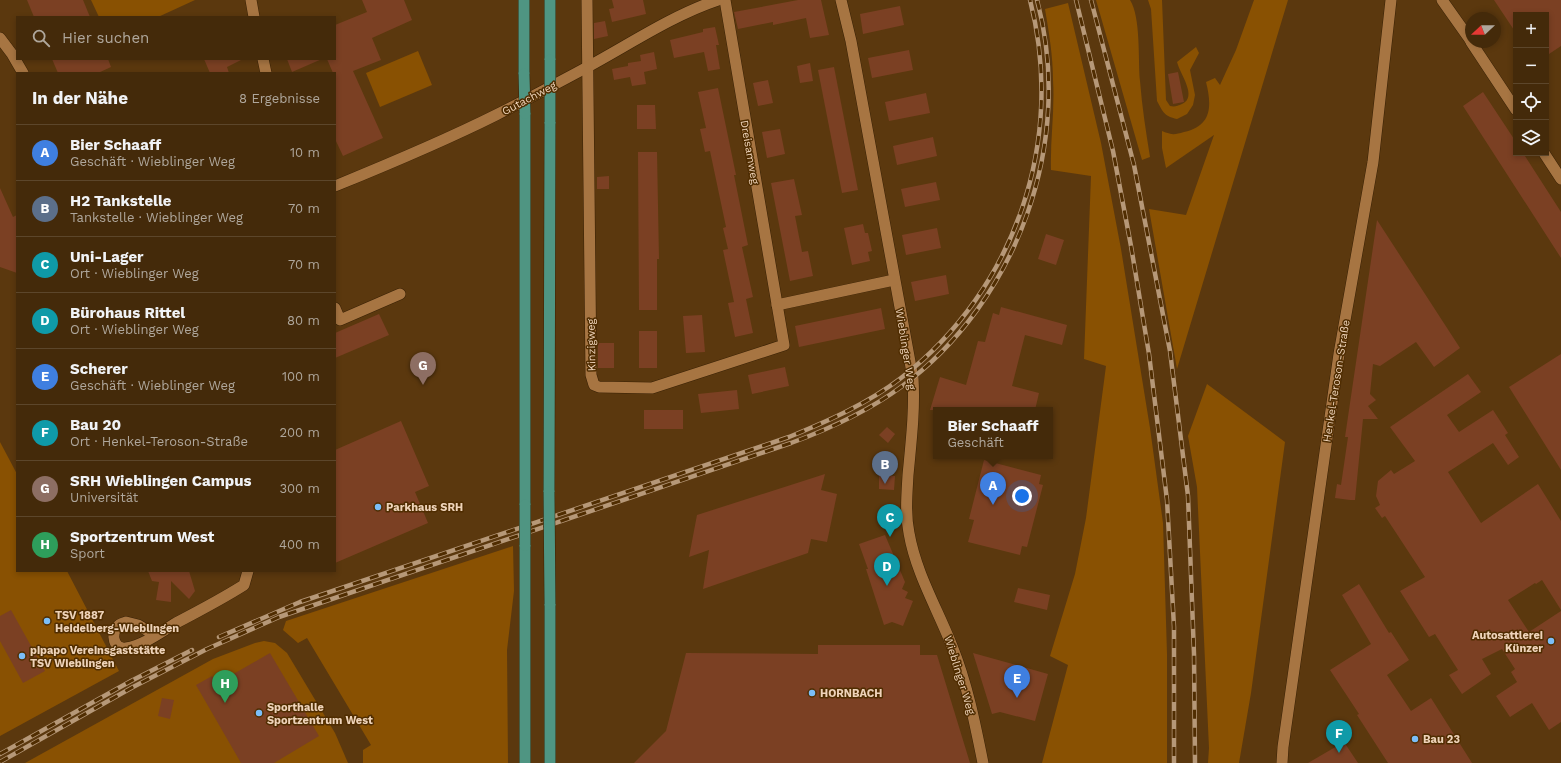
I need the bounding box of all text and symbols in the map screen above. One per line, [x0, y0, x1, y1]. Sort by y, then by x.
north arrow [1465, 12, 1501, 48]
map controls [1513, 12, 1549, 156]
button: + [1513, 12, 1549, 48]
search box [16, 16, 336, 60]
icon: search [30, 27, 52, 49]
text: Hier suchen [62, 29, 149, 47]
button: − [1513, 48, 1549, 84]
street label: Gutachweg [500, 79, 559, 118]
button: locate [1513, 84, 1549, 120]
text: In der Nähe [32, 88, 128, 108]
text: 8 Ergebnisse [239, 91, 320, 106]
street label: Dreisamweg [737, 119, 762, 185]
button: layers [1513, 120, 1549, 156]
text: Bier Schaaff [70, 136, 161, 154]
text: A [41, 145, 49, 160]
text: 10 m [290, 145, 320, 160]
text: Geschäft · Wieblinger Weg [70, 154, 235, 169]
text: H2 Tankstelle [70, 192, 172, 210]
text: B [41, 201, 49, 216]
text: 70 m [288, 201, 320, 216]
text: Tankstelle · Wieblinger Weg [70, 210, 243, 225]
text: Uni-Lager [70, 248, 144, 266]
text: C [41, 257, 49, 272]
text: 70 m [288, 257, 320, 272]
text: Ort · Wieblinger Weg [70, 266, 199, 281]
text: Bürohaus Rittel [70, 304, 185, 322]
street label: Wieblinger Weg [893, 307, 918, 391]
text: D [40, 313, 50, 328]
text: 80 m [287, 313, 320, 328]
street label: Kinzigweg [585, 318, 598, 371]
street label: Henkel-Teroson-Straße [1320, 319, 1353, 443]
text: Ort · Wieblinger Weg [70, 322, 199, 337]
pin: G [410, 352, 436, 385]
text: Scherer [70, 360, 128, 378]
text: E [41, 369, 49, 384]
text: 100 m [282, 369, 320, 384]
text: Geschäft · Wieblinger Weg [70, 378, 235, 393]
popup [933, 407, 1053, 459]
text: Bau 20 [70, 416, 121, 434]
text: Bier Schaaff [947, 417, 1039, 435]
text: F [41, 425, 49, 440]
text: 200 m [279, 425, 320, 440]
text: Ort · Henkel-Teroson-Straße [70, 434, 248, 449]
text: Geschäft [947, 435, 1004, 450]
pin: B [872, 451, 898, 484]
text: SRH Wieblingen Campus [70, 472, 252, 490]
pin: A [980, 472, 1006, 505]
text: G [40, 481, 50, 496]
text: 300 m [279, 481, 320, 496]
your location [1012, 486, 1032, 506]
text: Universität [70, 490, 138, 505]
place label: Parkhaus SRH [386, 501, 463, 514]
marker: Parkhaus SRH [373, 502, 383, 512]
pin: C [877, 504, 903, 537]
text: Sportzentrum West [70, 528, 214, 546]
text: H [40, 537, 50, 552]
text: 400 m [279, 537, 320, 552]
text: Sport [70, 546, 105, 561]
pin: D [874, 553, 900, 586]
place label: TSV 1887 Heidelberg-Wieblingen [55, 609, 179, 635]
marker: TSV 1887 Heidelberg-Wieblingen [42, 616, 52, 626]
place label: Autosattlerei Künzer [1472, 629, 1543, 655]
street label: Wieblinger Weg [941, 634, 978, 716]
marker: Autosattlerei Künzer [1546, 636, 1556, 646]
place label: pipapo Vereinsgaststätte TSV Wieblingen [30, 644, 165, 670]
marker: pipapo Vereinsgaststätte TSV Wieblingen [17, 651, 27, 661]
pin: E [1004, 665, 1030, 698]
pin: H [212, 670, 238, 703]
place label: HORNBACH [820, 687, 882, 700]
marker: HORNBACH [807, 688, 817, 698]
place label: Sporthalle Sportzentrum West [267, 701, 373, 727]
marker: Sporthalle Sportzentrum West [254, 708, 264, 718]
pin: F [1326, 720, 1352, 753]
place label: Bau 23 [1423, 733, 1460, 746]
marker: Bau 23 [1410, 734, 1420, 744]

